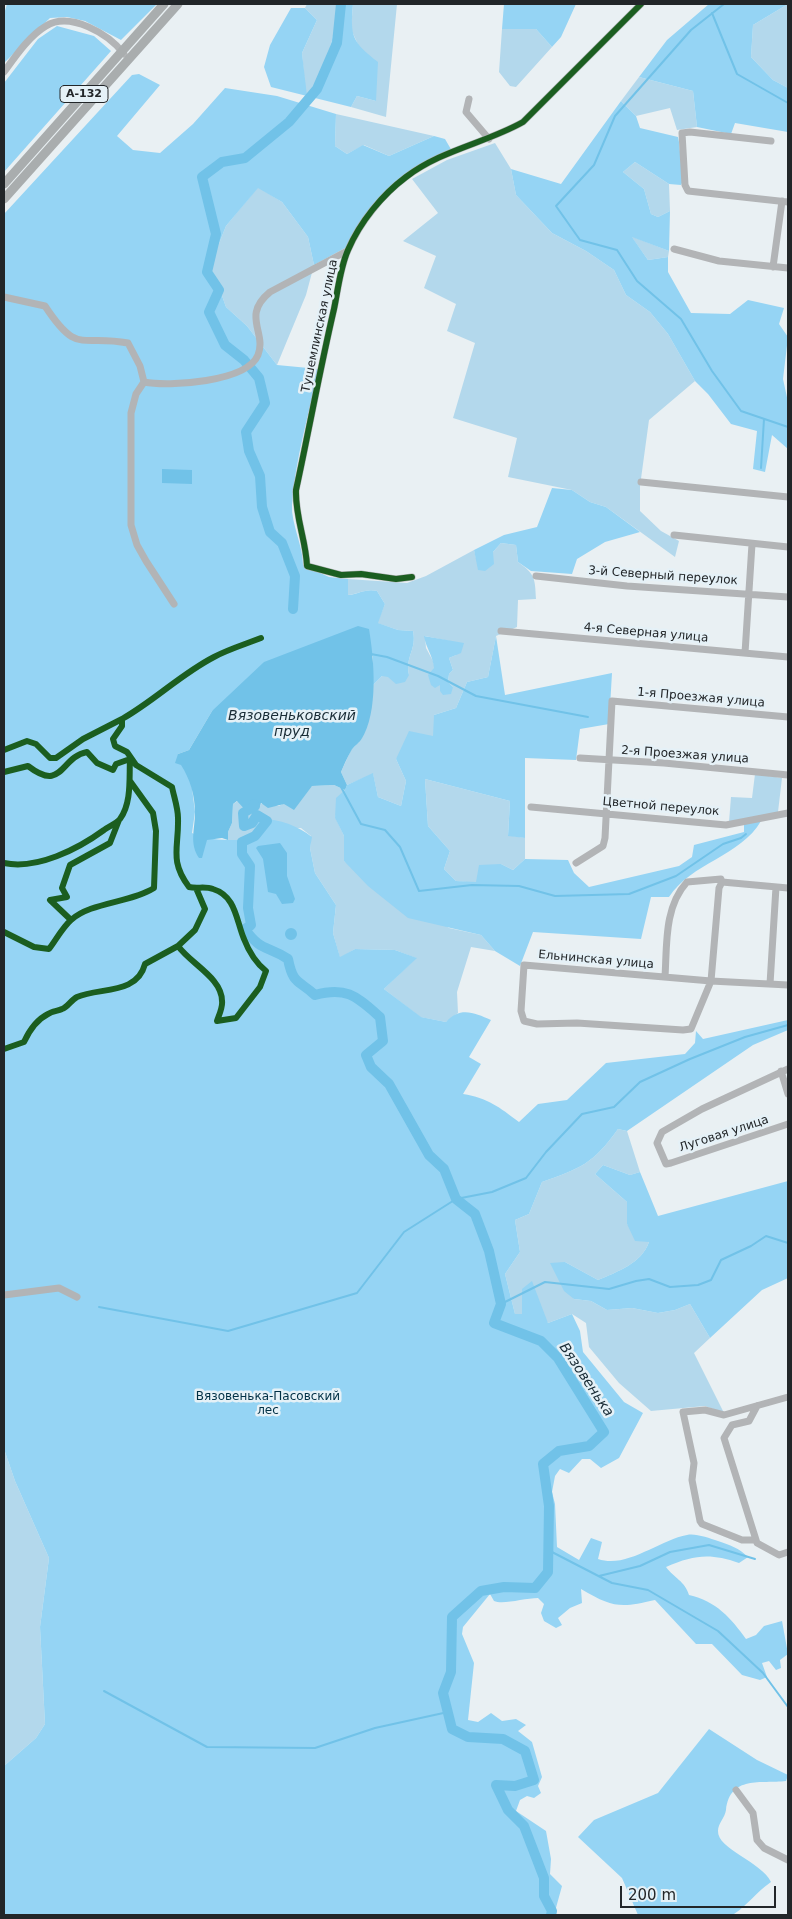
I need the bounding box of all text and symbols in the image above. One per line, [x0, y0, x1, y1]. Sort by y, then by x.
road number: А-132 [60, 86, 108, 102]
street label: Тушемлинская улица [299, 258, 341, 394]
street label: 3-й Северный переулок [588, 564, 738, 588]
street label: 4-я Северная улица [583, 620, 709, 646]
street label: 1-я Проезжая улица [637, 685, 765, 711]
water label: Вязовеньковский пруд [228, 708, 356, 740]
street label: 2-я Проезжая улица [621, 743, 749, 767]
street label: Цветной переулок [602, 795, 720, 819]
street label: Ельнинская улица [538, 948, 654, 972]
street label: Луговая улица [677, 1113, 771, 1155]
water label: Вязовенька [555, 1340, 617, 1420]
park label: Вязовенька-Пасовский лес [196, 1390, 340, 1418]
scale bar [622, 1876, 778, 1908]
text: 200 m [628, 1886, 676, 1904]

